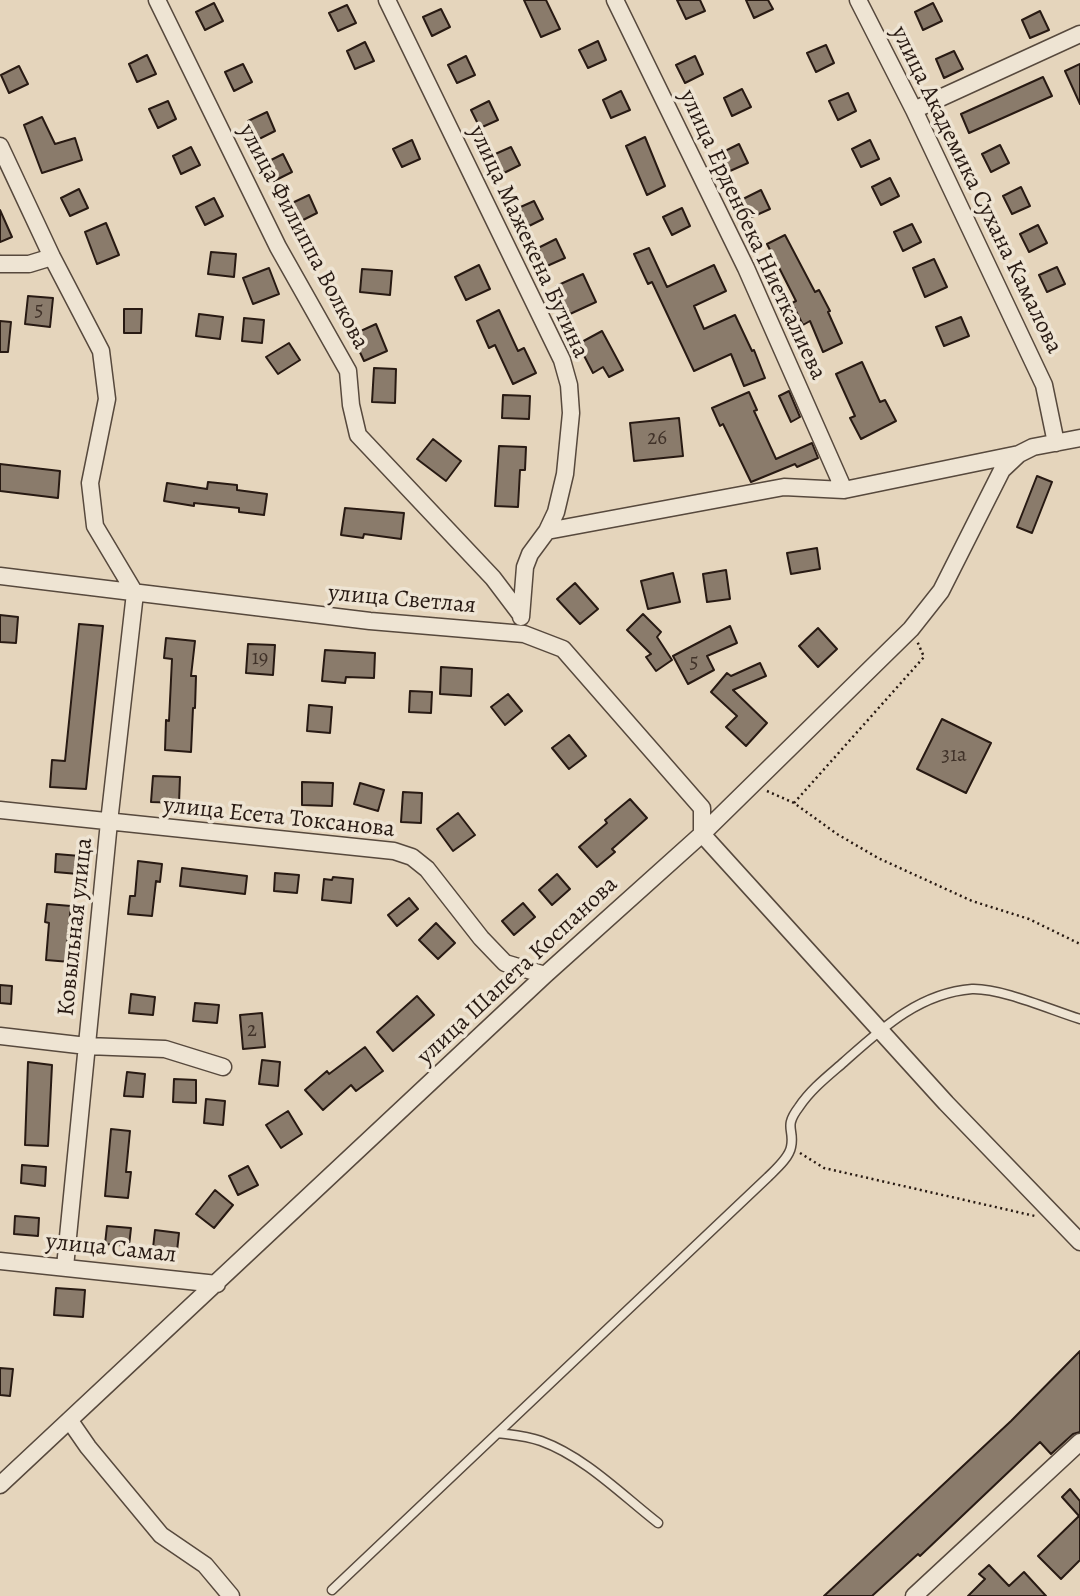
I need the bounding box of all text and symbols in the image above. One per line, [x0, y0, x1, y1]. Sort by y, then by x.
street label: улица Академика Сухана Камалова [884, 22, 1068, 358]
street label: улица Ерденбека Ниеткалиева [672, 85, 832, 385]
street label: улица Филиппа Волкова [231, 120, 375, 354]
street label: улица Мажекена Бутина [461, 121, 595, 363]
house number: 5 [34, 298, 44, 324]
house number: 26 [647, 426, 667, 452]
street label: улица Светлая [327, 579, 477, 621]
house number: 19 [252, 646, 268, 672]
house number: 5 [689, 650, 699, 676]
house number: 31а [941, 743, 967, 769]
street label: улица Есета Токсанова [162, 792, 396, 844]
street label: Ковыльная улица [52, 836, 100, 1018]
street label: улица Шапета Коспанова [412, 871, 624, 1071]
house number: 2 [247, 1018, 257, 1044]
street label: улица Самал [44, 1228, 178, 1270]

